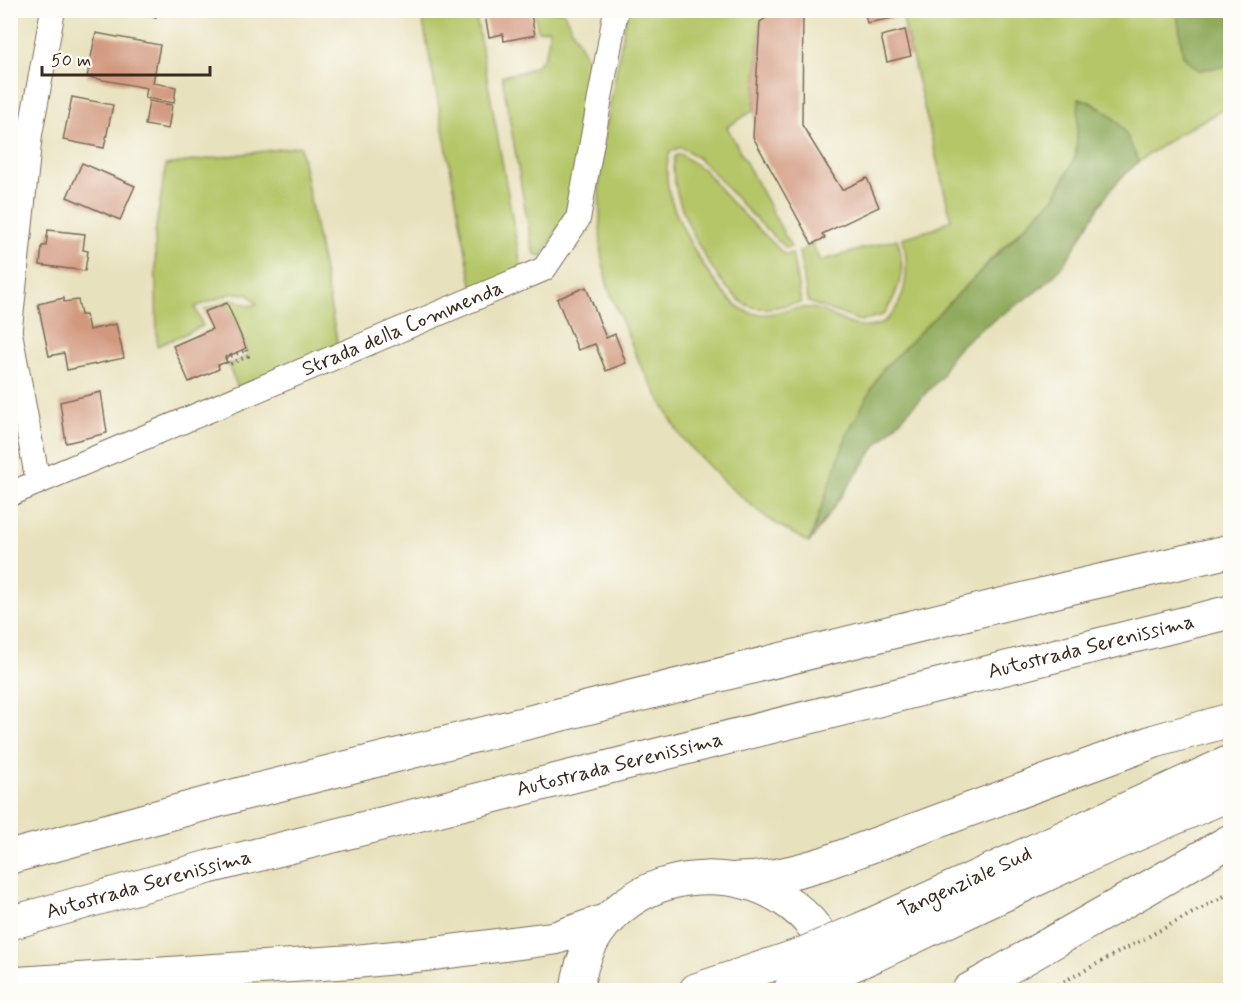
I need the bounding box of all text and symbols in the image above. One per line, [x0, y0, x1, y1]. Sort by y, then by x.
scale bar [42, 39, 210, 77]
text: 50 m [51, 49, 91, 73]
street label: Strada della Commenda [298, 274, 507, 383]
street label: Autostrada Serenissima [985, 607, 1197, 686]
street label: Autostrada Serenissima [513, 725, 726, 804]
street label: Tangenziale Sud [894, 840, 1036, 925]
street label: Autostrada Serenissima [43, 843, 254, 926]

